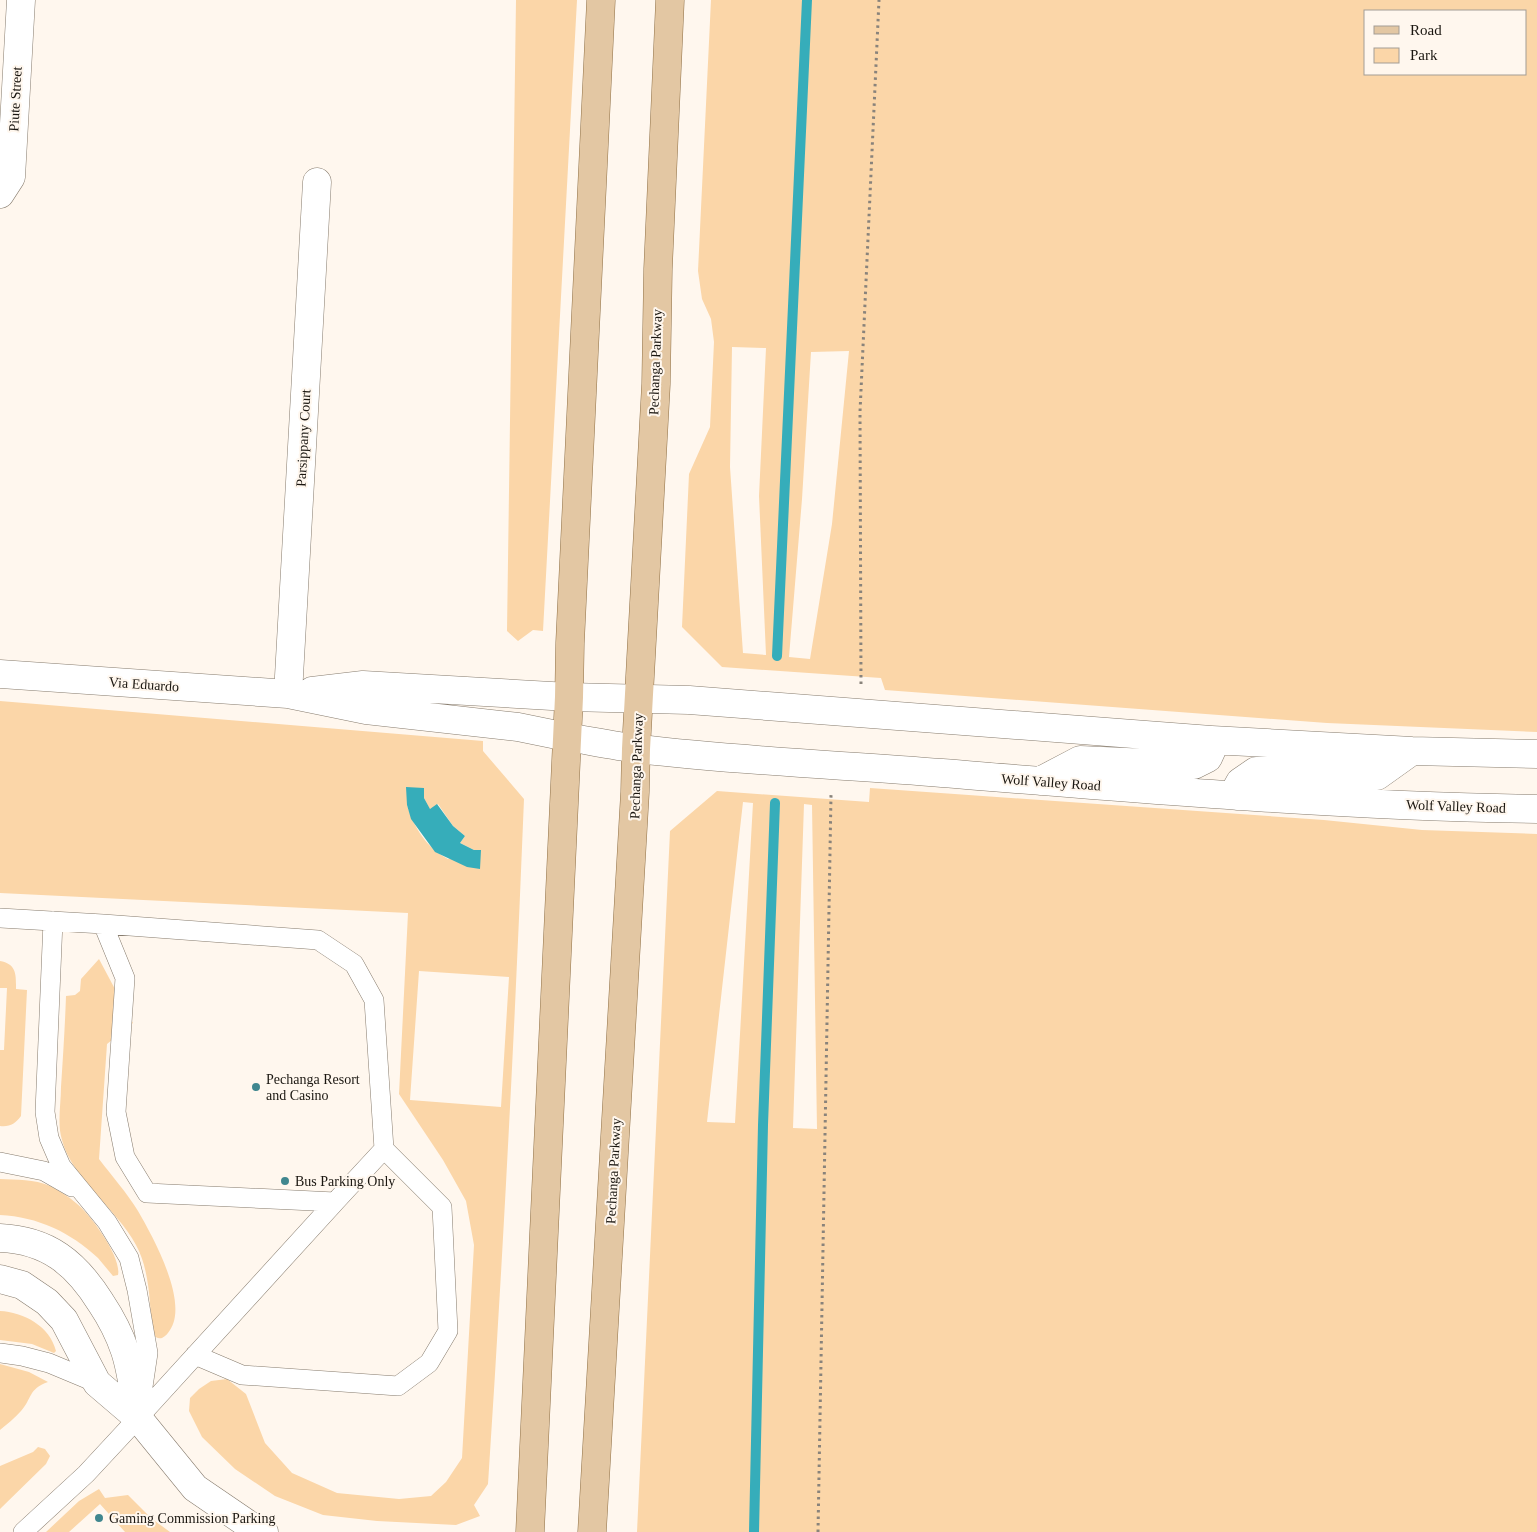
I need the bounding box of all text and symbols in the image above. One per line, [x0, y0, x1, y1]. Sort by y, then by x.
legend [1364, 10, 1527, 75]
text: Road [1410, 22, 1442, 38]
text: Park [1410, 47, 1438, 63]
street label: Piute Street [6, 66, 25, 132]
street label: Pechanga Parkway [646, 309, 665, 415]
street label: Parsippany Court [293, 389, 314, 487]
street label: Via Eduardo [108, 675, 180, 694]
street label: Pechanga Parkway [627, 713, 646, 819]
street label: Wolf Valley Road [1001, 772, 1101, 793]
street label: Wolf Valley Road [1406, 797, 1506, 816]
place label: Pechanga Resort and Casino [266, 1072, 360, 1103]
marker: Pechanga Resort and Casino [250, 1081, 262, 1093]
street label: Pechanga Parkway [603, 1118, 624, 1224]
place label: Bus Parking Only [295, 1174, 395, 1189]
marker: Bus Parking Only [279, 1175, 291, 1187]
place label: Gaming Commission Parking [109, 1511, 275, 1526]
marker: Gaming Commission Parking [93, 1512, 105, 1524]

